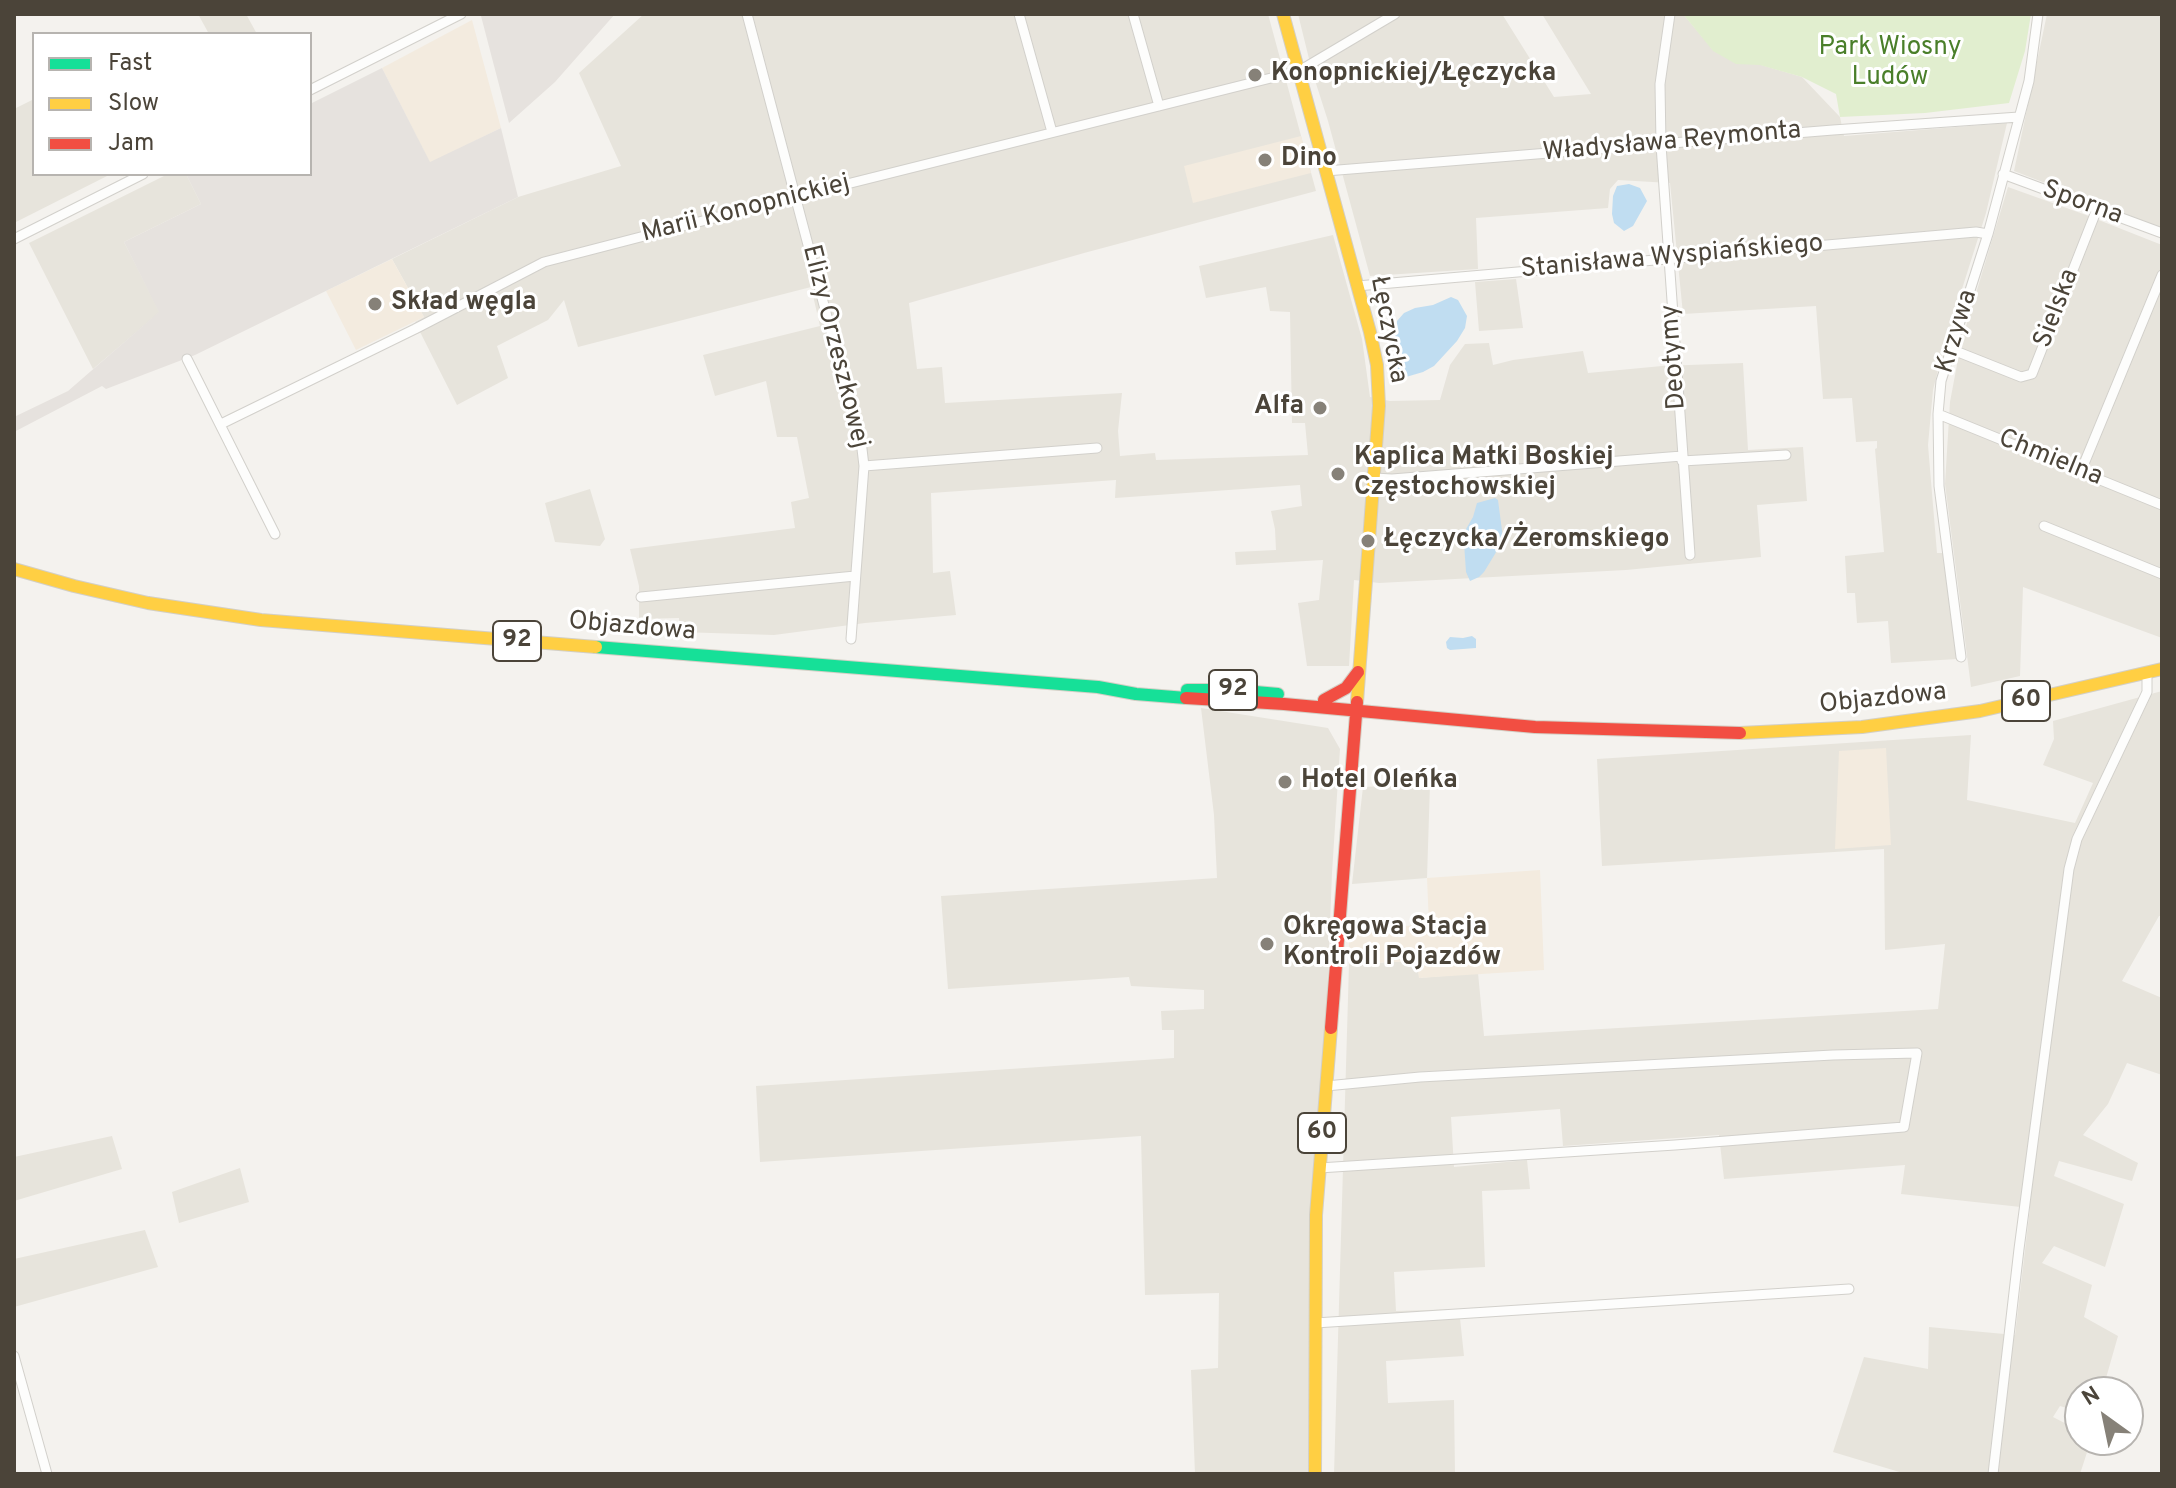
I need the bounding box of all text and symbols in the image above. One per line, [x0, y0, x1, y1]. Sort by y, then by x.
legend [32, 32, 312, 176]
park label: Park Wiosny Ludów [1819, 33, 1961, 94]
text: Fast [108, 49, 152, 79]
place label: Konopnickiej/Łęczycka [1271, 59, 1556, 91]
marker: Konopnickiej/Łęczycka [1246, 66, 1264, 84]
text: Slow [108, 89, 159, 119]
street label: Władysława Reymonta [1541, 116, 1803, 170]
text: Jam [108, 129, 154, 159]
place label: Dino [1281, 144, 1337, 176]
marker: Dino [1256, 151, 1274, 169]
street label: Marii Konopnickiej [639, 169, 853, 251]
street label: Sporna [2037, 175, 2127, 233]
street label: Stanisława Wyspiańskiego [1519, 229, 1825, 287]
street label: Elizy Orzeszkowej [794, 242, 874, 452]
street label: Sielska [2029, 265, 2087, 353]
street label: Łęczycka [1361, 274, 1413, 386]
street label: Krzywa [1931, 286, 1985, 378]
place label: Skład węgla [391, 288, 536, 320]
marker: Skład węgla [366, 295, 384, 313]
street label: Deotymy [1656, 303, 1694, 411]
place label: Alfa [1254, 392, 1304, 424]
marker: Alfa [1311, 399, 1329, 417]
street label: Chmielna [1993, 424, 2107, 494]
place label: Kaplica Matki Boskiej Częstochowskiej [1354, 443, 1614, 504]
marker: Kaplica Matki Boskiej Częstochowskiej [1329, 465, 1347, 483]
place label: Łęczycka/Żeromskiego [1384, 525, 1669, 557]
marker: Łęczycka/Żeromskiego [1359, 532, 1377, 550]
street label: Objazdowa [567, 607, 697, 649]
road number: 92 [493, 621, 541, 661]
road number: 92 [1209, 670, 1257, 710]
street label: Objazdowa [1818, 678, 1948, 722]
road number: 60 [2002, 681, 2050, 721]
place label: Hotel Oleńka [1301, 766, 1458, 798]
marker: Hotel Oleńka [1276, 773, 1294, 791]
place label: Okręgowa Stacja Kontroli Pojazdów [1283, 913, 1501, 974]
marker: Okręgowa Stacja Kontroli Pojazdów [1258, 935, 1276, 953]
road number: 60 [1298, 1113, 1346, 1153]
north arrow [2064, 1376, 2144, 1456]
text: N [2078, 1382, 2106, 1413]

